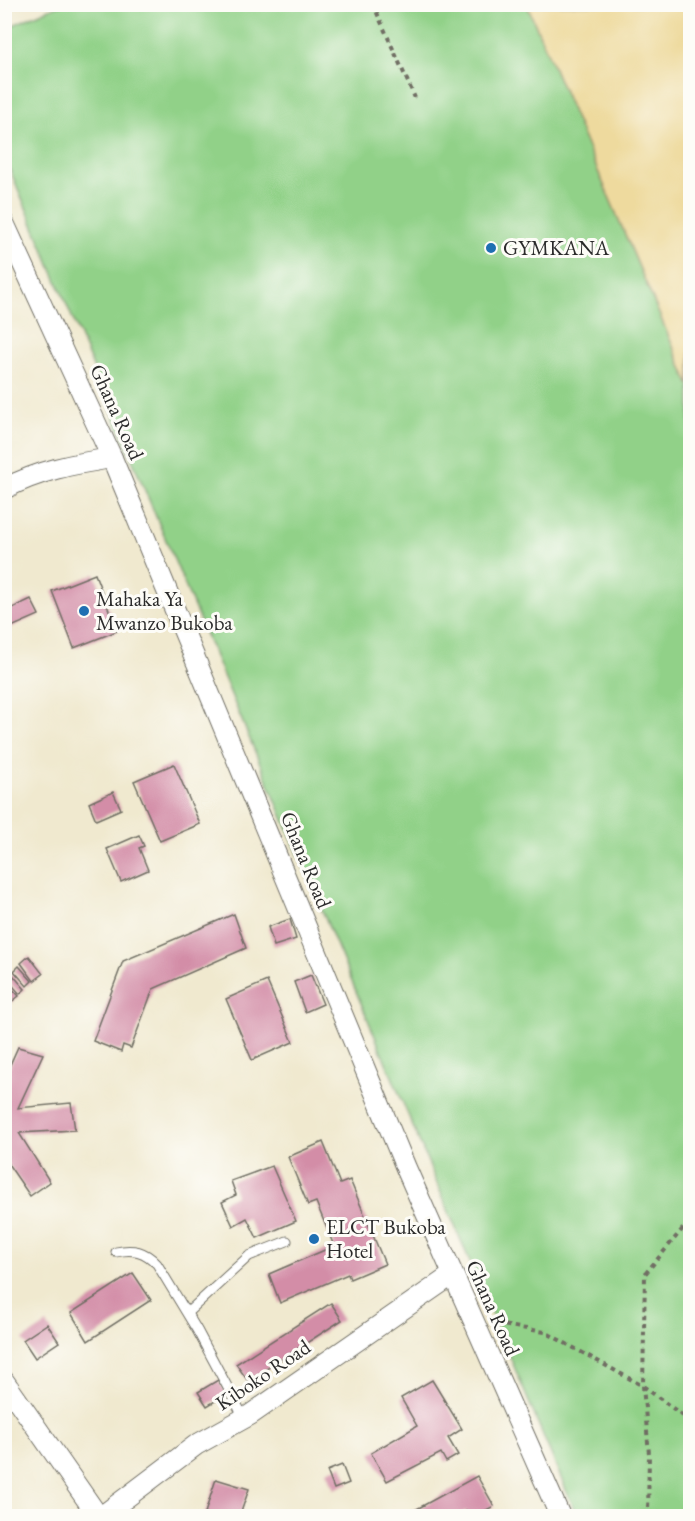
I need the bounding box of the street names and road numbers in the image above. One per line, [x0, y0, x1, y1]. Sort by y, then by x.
street label: Ghana Road [84, 360, 151, 464]
street label: Ghana Road [275, 807, 338, 913]
street label: Ghana Road [460, 1256, 527, 1360]
street label: Kiboko Road [210, 1333, 316, 1416]

